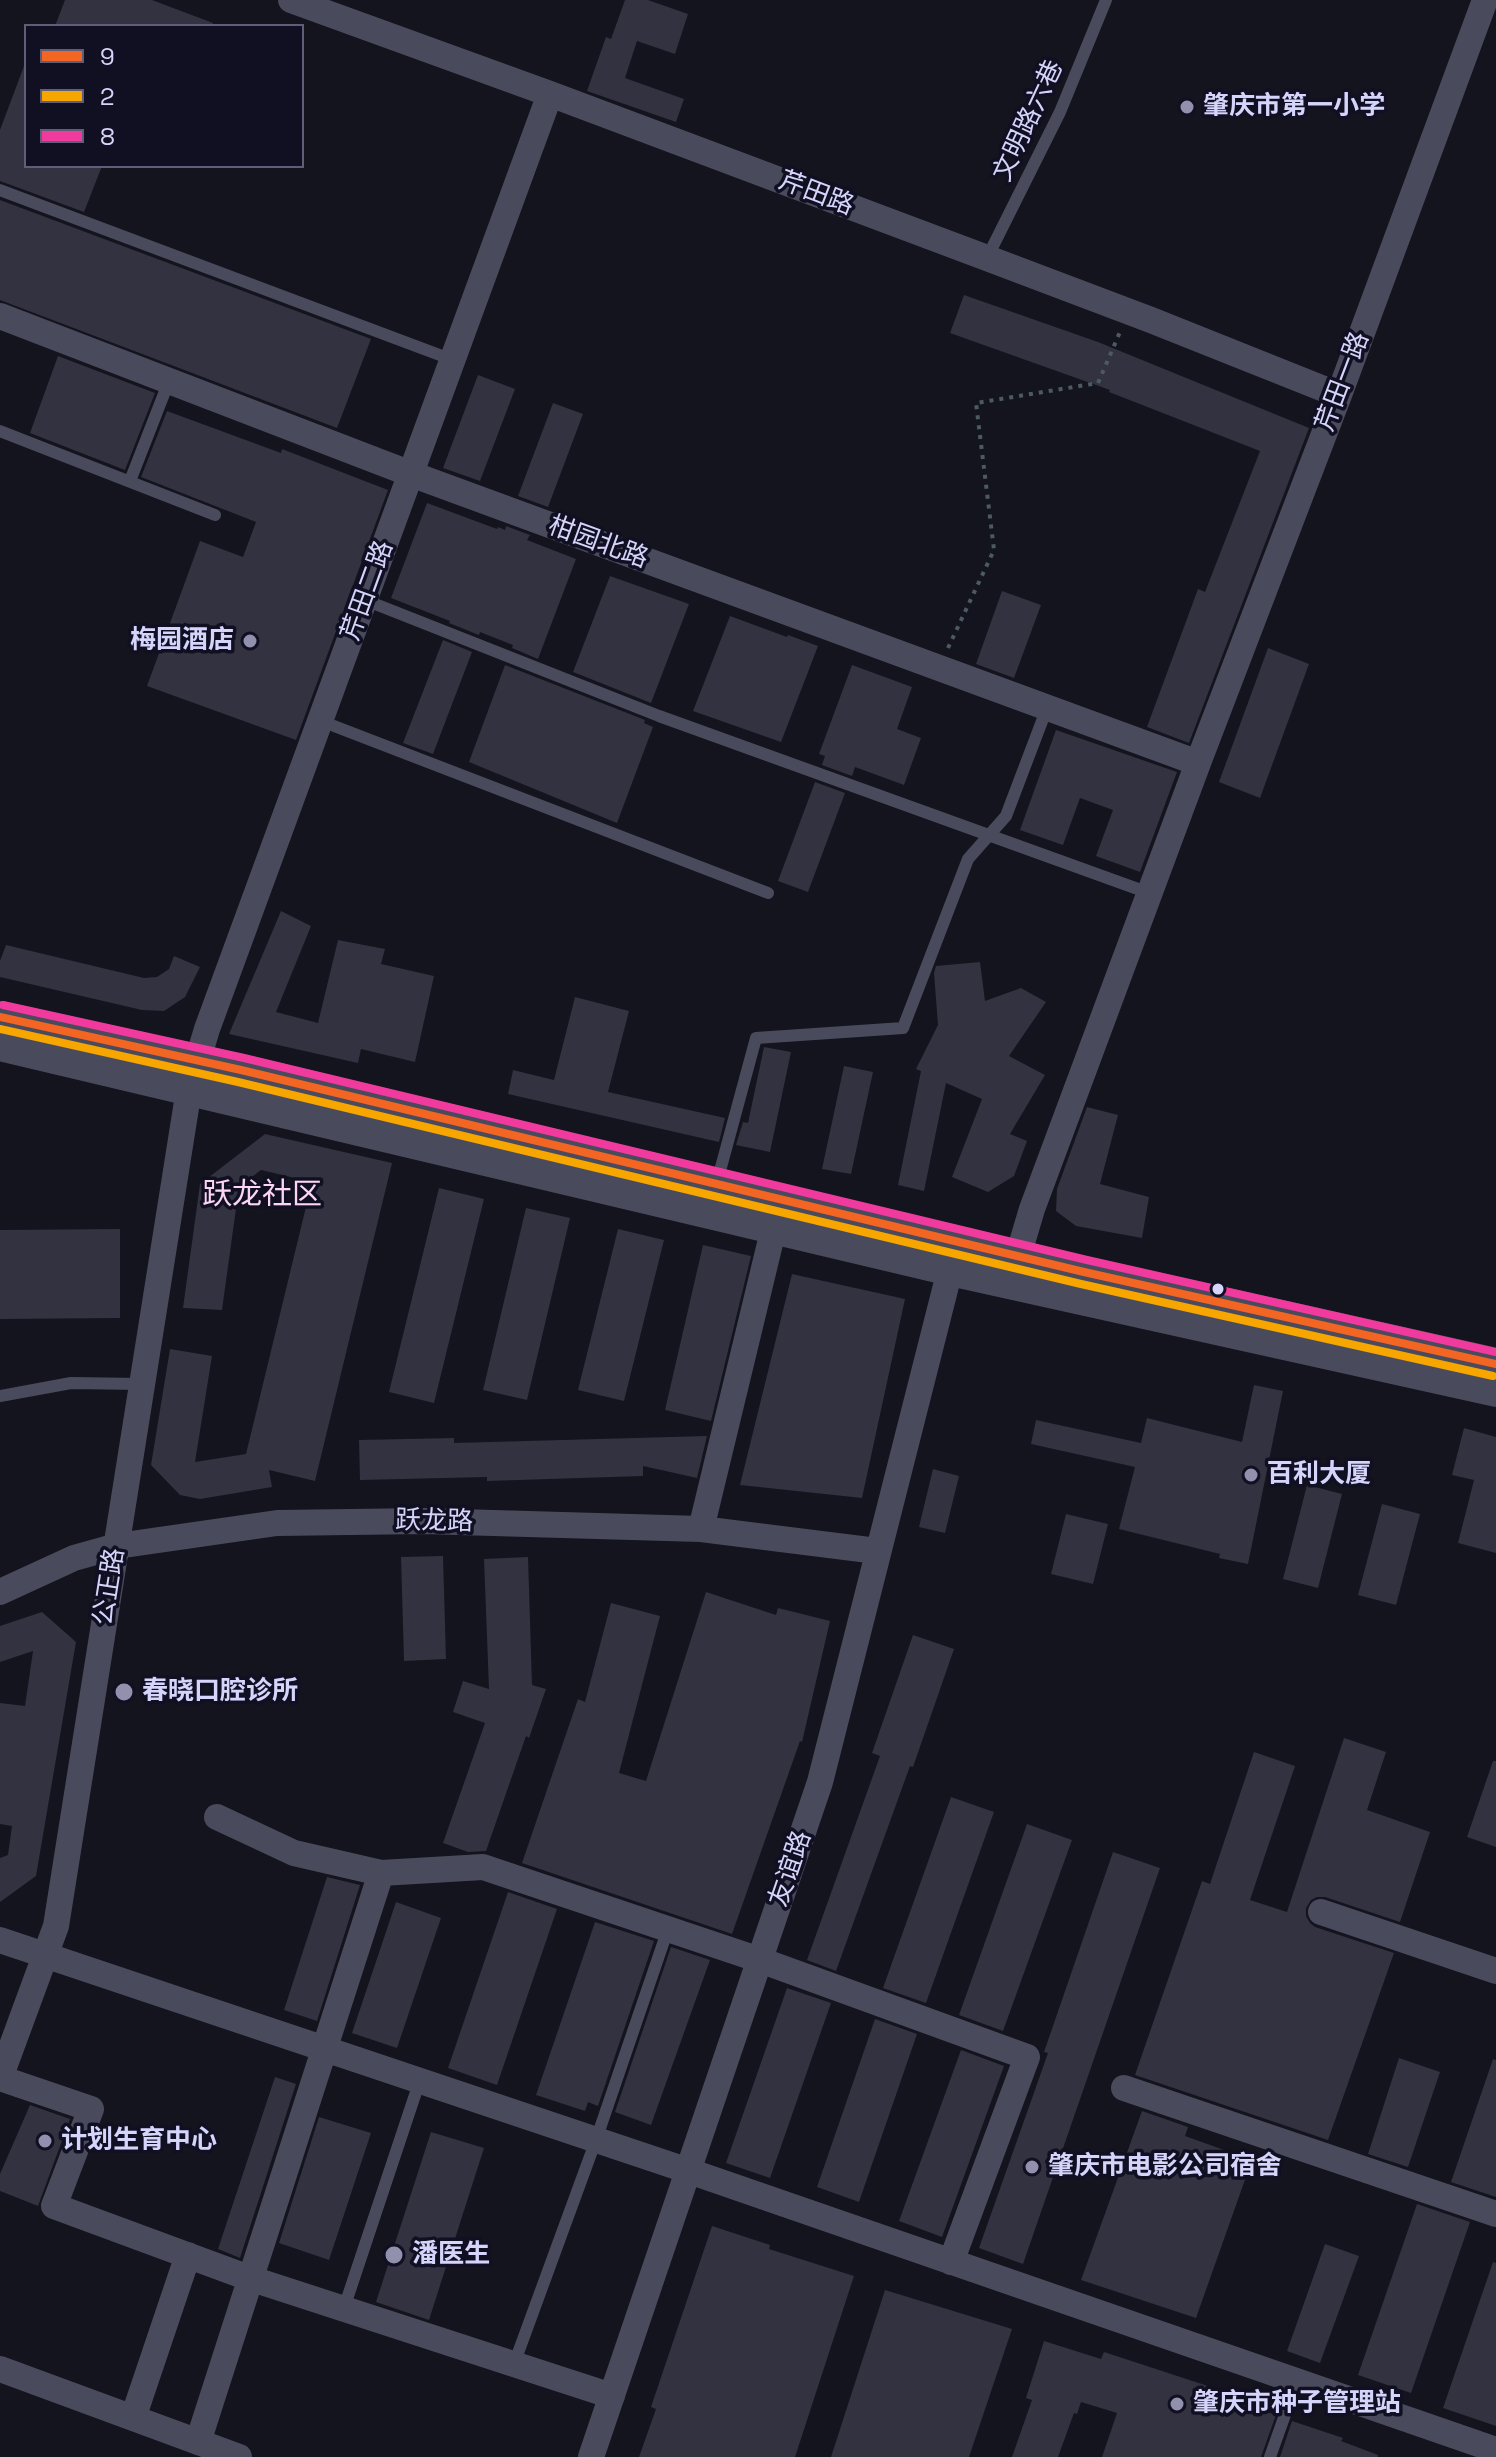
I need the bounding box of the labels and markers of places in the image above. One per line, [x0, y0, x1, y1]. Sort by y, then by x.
place label: 肇庆市第一小学 [1203, 91, 1385, 123]
marker: 肇庆市第一小学 [1178, 98, 1196, 116]
place label: 梅园酒店 [130, 625, 234, 657]
marker: 梅园酒店 [241, 632, 259, 650]
unlabelled marker [1210, 1281, 1226, 1297]
place label: 百利大厦 [1267, 1459, 1371, 1491]
marker: 百利大厦 [1242, 1466, 1260, 1484]
place label: 春晓口腔诊所 [142, 1676, 298, 1708]
marker: 春晓口腔诊所 [113, 1681, 135, 1703]
place label: 计划生育中心 [61, 2125, 217, 2157]
marker: 计划生育中心 [36, 2132, 54, 2150]
place label: 肇庆市电影公司宿舍 [1048, 2151, 1282, 2183]
marker: 肇庆市电影公司宿舍 [1023, 2158, 1041, 2176]
place label: 潘医生 [412, 2239, 490, 2271]
marker: 潘医生 [383, 2244, 405, 2266]
place label: 肇庆市种子管理站 [1193, 2388, 1401, 2420]
marker: 肇庆市种子管理站 [1168, 2395, 1186, 2413]

